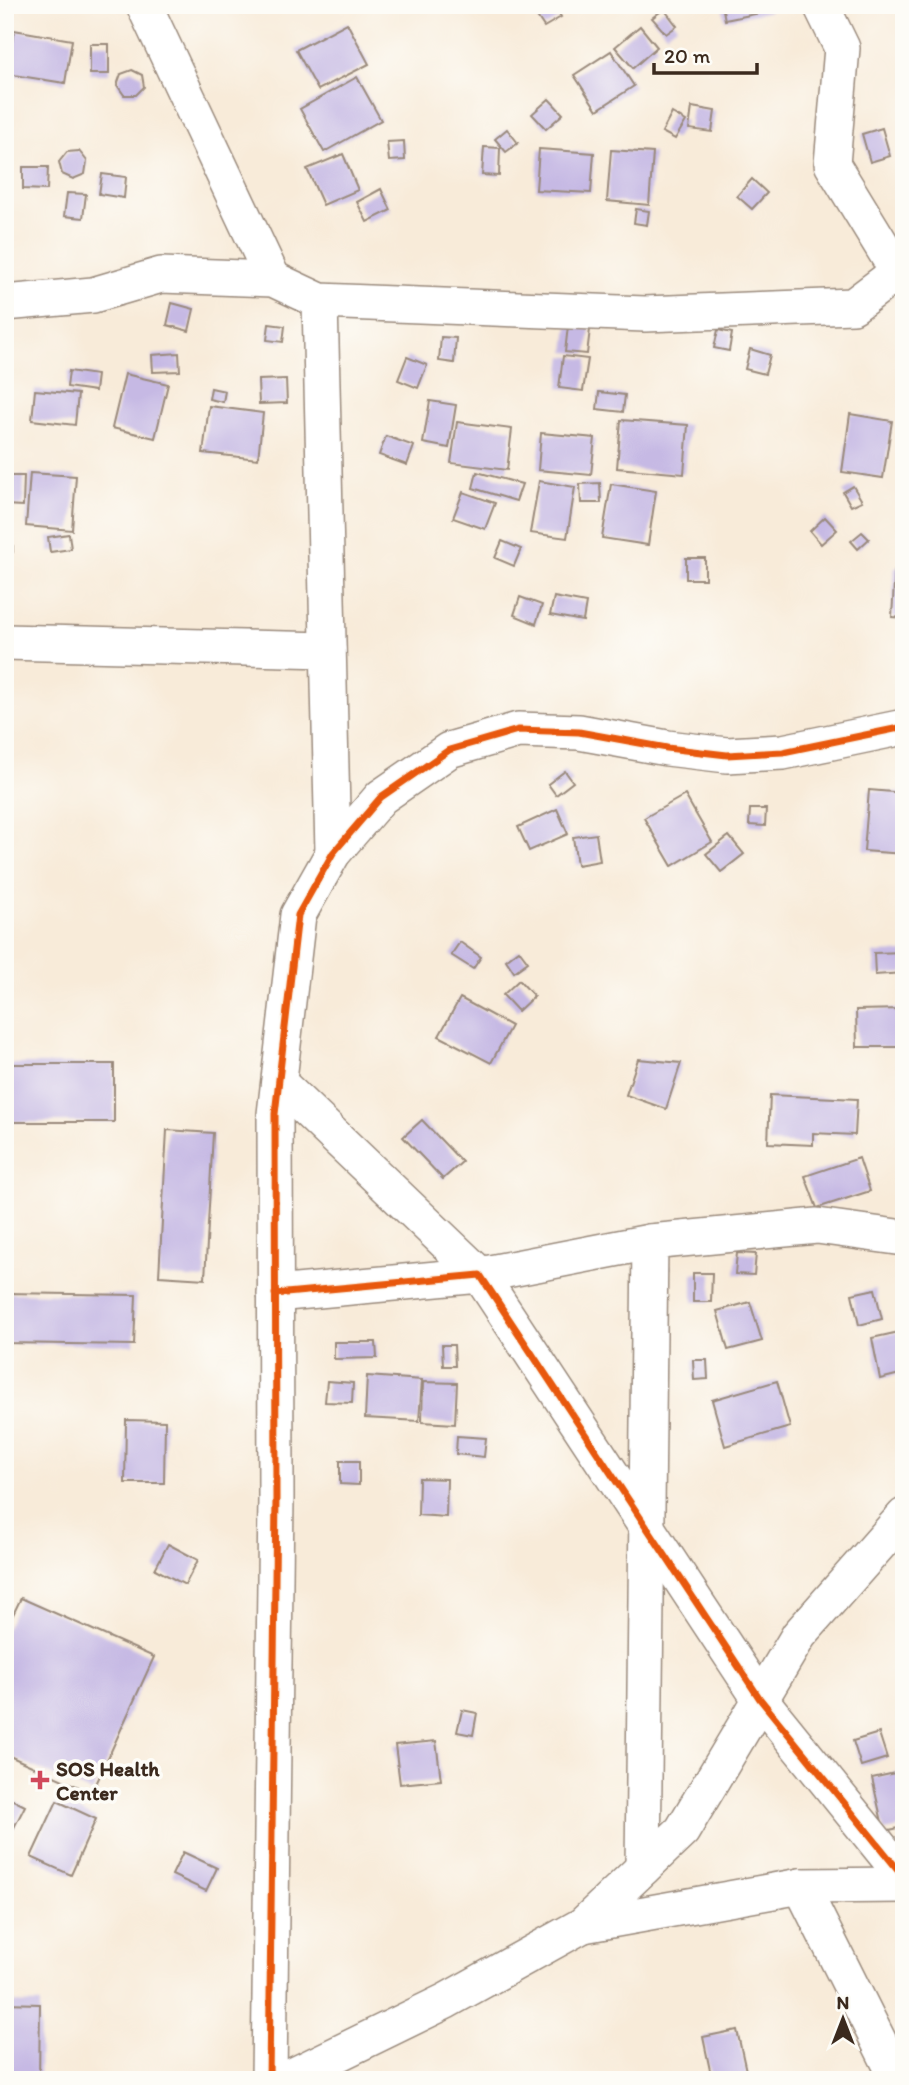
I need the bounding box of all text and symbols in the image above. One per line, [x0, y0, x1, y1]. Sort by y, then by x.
scale bar [654, 32, 757, 76]
text: 20 m [664, 43, 711, 68]
place label: SOS Health Center [56, 1756, 160, 1805]
marker: SOS Health Center [30, 1770, 50, 1790]
north arrow [808, 1983, 878, 2054]
text: N [837, 1991, 849, 2014]

